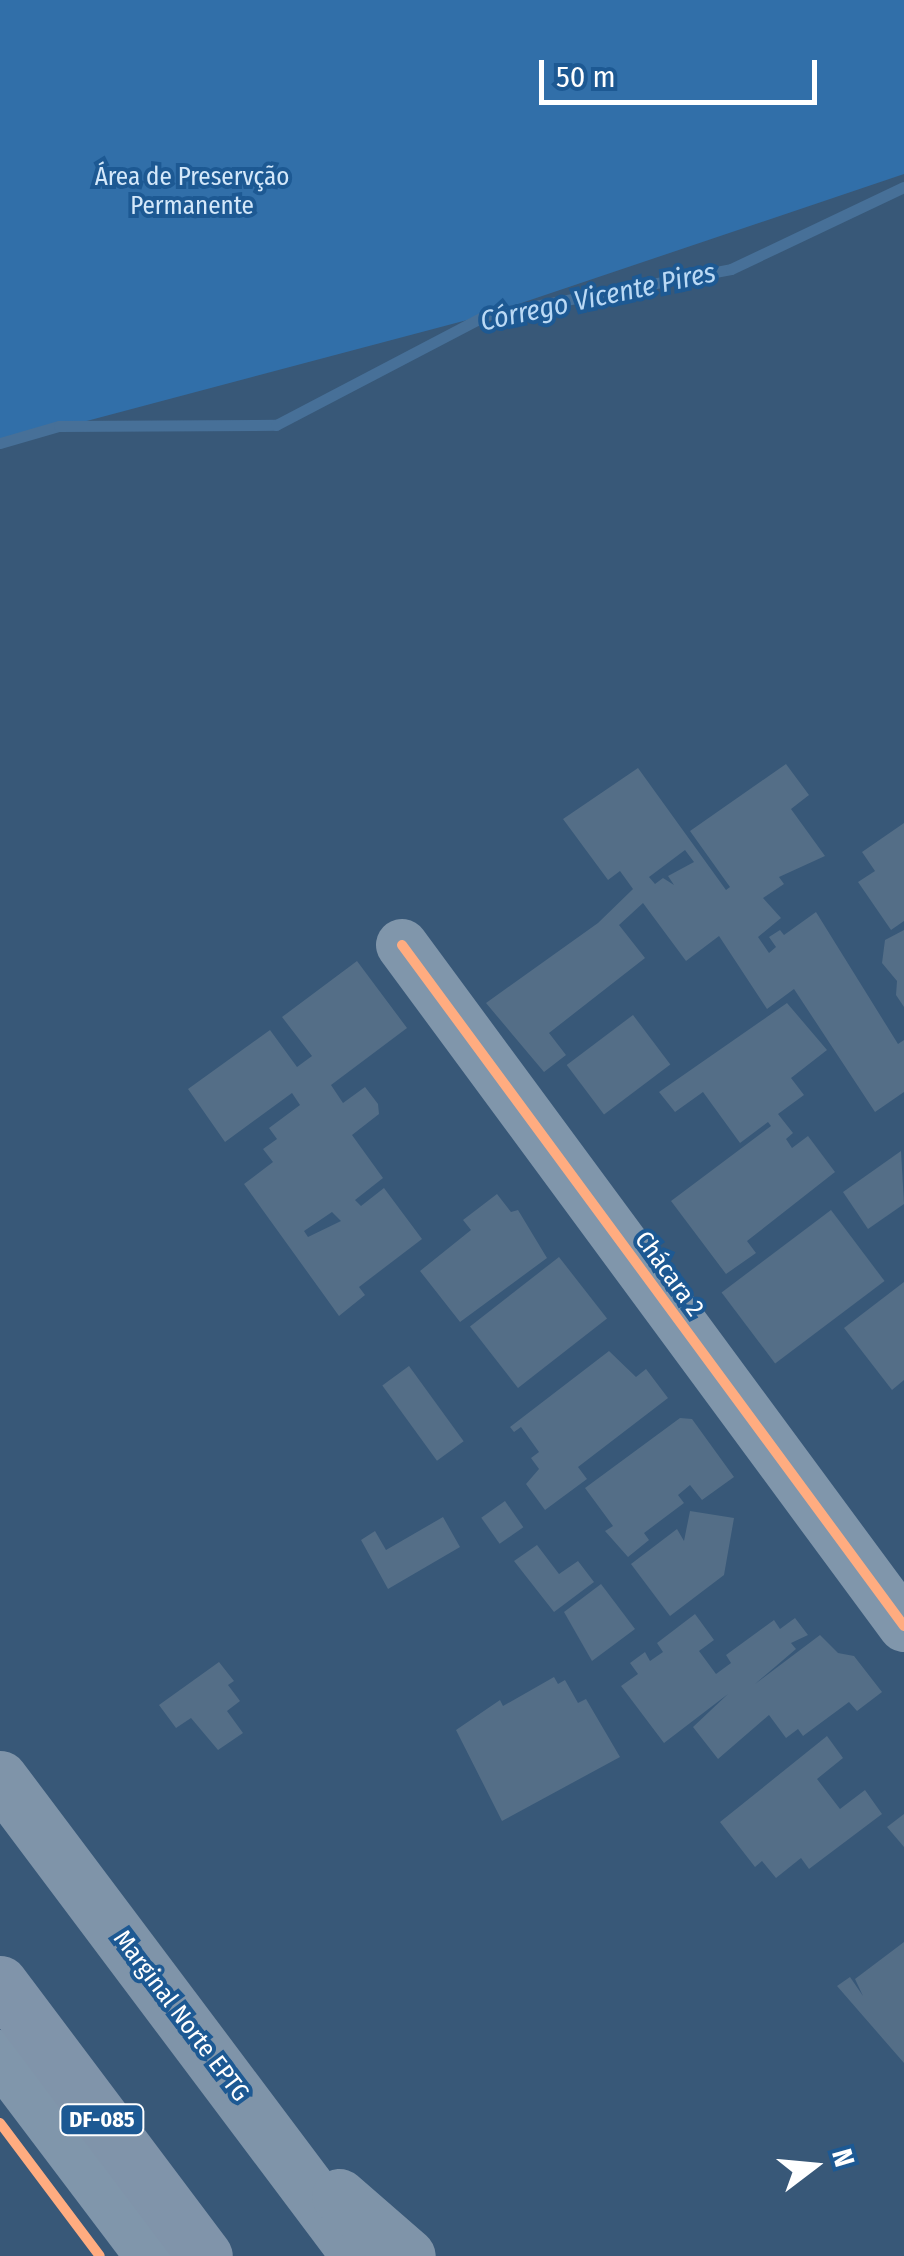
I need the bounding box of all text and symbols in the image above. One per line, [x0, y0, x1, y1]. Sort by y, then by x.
scale bar [544, 40, 822, 102]
text: 50 m [556, 59, 616, 95]
park label: Área de Preservção Permanente [95, 163, 289, 222]
water label: Córrego Vicente Pires [477, 256, 719, 338]
street label: Chácara 2 [628, 1226, 710, 1322]
street label: Marginal Norte EPTG [107, 1925, 255, 2107]
road number: DF-085 [57, 2103, 147, 2137]
north arrow [764, 2116, 864, 2216]
text: N [825, 2145, 861, 2170]

